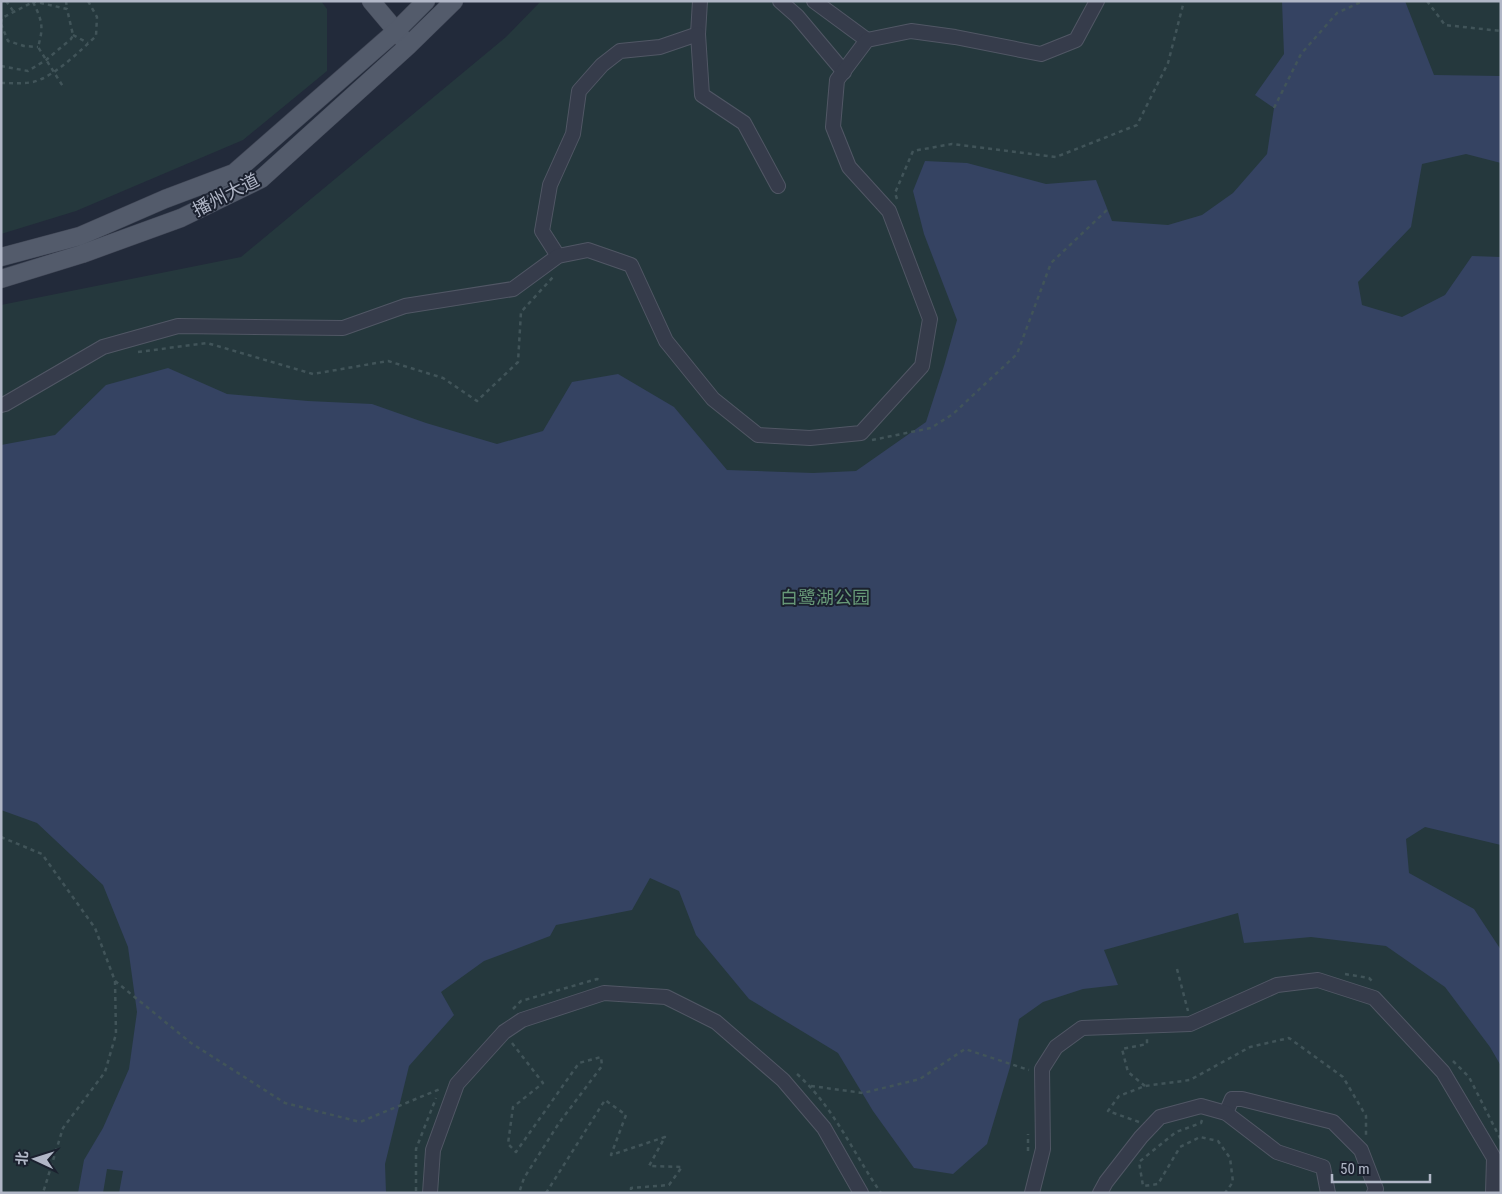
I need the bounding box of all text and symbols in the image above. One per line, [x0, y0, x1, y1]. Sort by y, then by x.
street label: 播州大道 [189, 169, 263, 220]
park label: 白鹭湖公园 [780, 587, 870, 608]
north arrow [10, 1134, 60, 1184]
text: 北 [14, 1151, 31, 1166]
scale bar [1332, 1152, 1430, 1184]
text: 50 m [1340, 1160, 1370, 1178]

